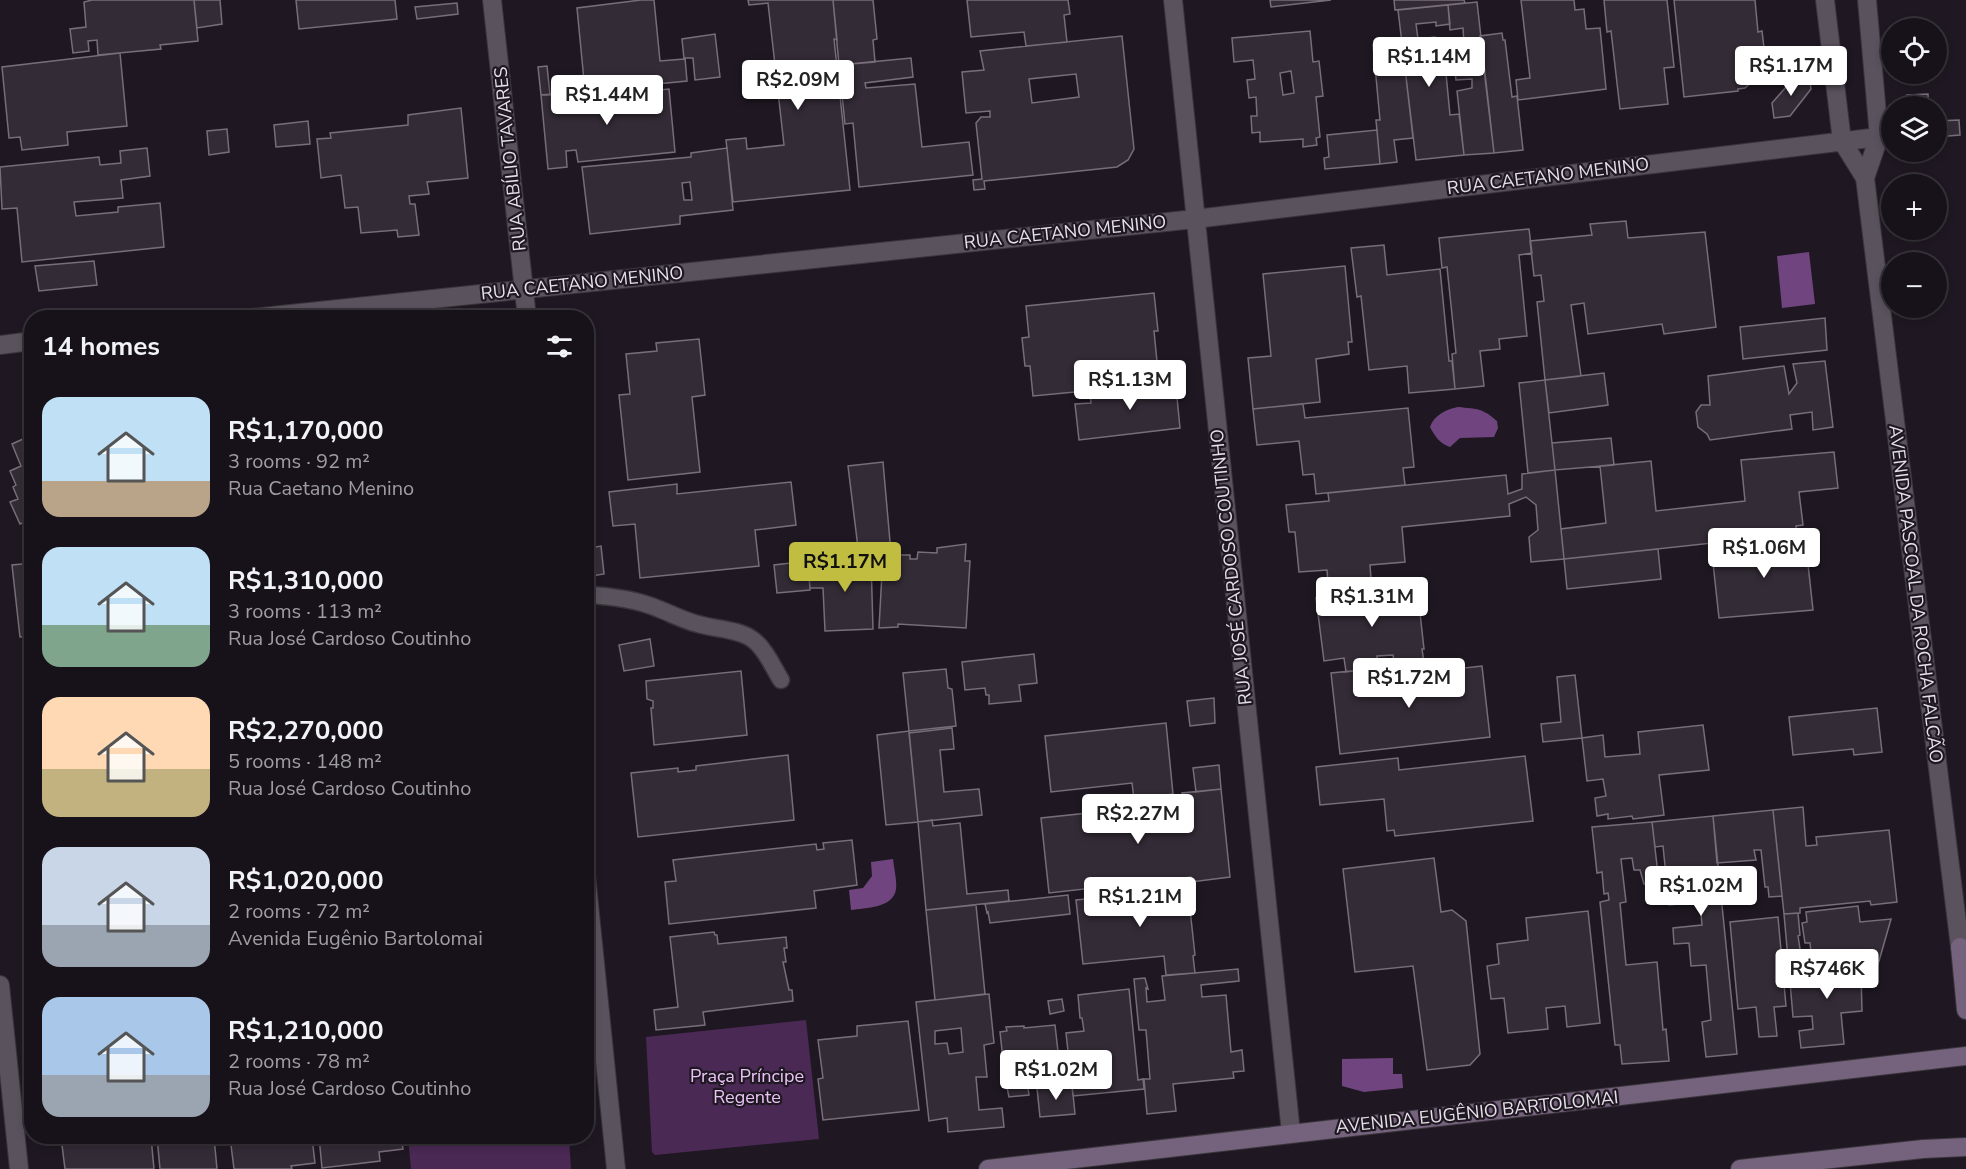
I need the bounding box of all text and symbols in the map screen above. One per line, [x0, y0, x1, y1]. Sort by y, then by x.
map controls [1881, 18, 1947, 318]
button: locate [1881, 18, 1947, 84]
pin: R$1.14M [1374, 37, 1484, 88]
text: R$1.14M [1387, 43, 1471, 70]
pin: R$1.17M [1736, 46, 1846, 97]
text: R$1.17M [1749, 52, 1833, 79]
pin: R$2.09M [743, 60, 853, 111]
street label: RUA ABÍLIO TAVARES [488, 66, 532, 252]
text: R$2.09M [756, 66, 840, 93]
pin: R$1.44M [552, 75, 662, 126]
text: R$1.44M [565, 81, 649, 108]
button: layers [1881, 96, 1947, 162]
street label: RUA CAETANO MENINO [1446, 152, 1650, 200]
button: + [1881, 174, 1947, 240]
street label: RUA CAETANO MENINO [963, 209, 1167, 255]
button: − [1881, 252, 1947, 318]
street label: RUA CAETANO MENINO [480, 260, 684, 306]
text: 14 homes [42, 329, 160, 364]
icon: filters [543, 330, 576, 363]
pin: R$1.13M [1075, 360, 1185, 411]
text: R$1.13M [1088, 366, 1172, 393]
text: R$1,170,000 [228, 413, 384, 448]
icon: home [90, 421, 162, 493]
street label: AVENIDA PASCOAL DA ROCHA FALCÃO [1883, 423, 1949, 765]
street label: RUA JOSÉ CARDOSO COUTINHO [1205, 428, 1257, 706]
text: 3 rooms · 92 m² [228, 448, 370, 475]
text: Rua Caetano Menino [228, 475, 414, 502]
pin: R$1.06M [1709, 528, 1819, 579]
text: R$1.06M [1722, 534, 1806, 561]
pin: R$1.17M [790, 542, 900, 593]
text: R$1.17M [803, 548, 887, 575]
text: R$1,310,000 [228, 563, 384, 598]
icon: home [90, 571, 162, 643]
pin: R$1.31M [1317, 577, 1427, 628]
text: R$1.31M [1330, 583, 1414, 610]
text: 3 rooms · 113 m² [228, 598, 382, 625]
text: Rua José Cardoso Coutinho [228, 625, 471, 652]
pin: R$1.72M [1354, 658, 1464, 709]
text: R$1.72M [1367, 664, 1451, 691]
text: R$2,270,000 [228, 713, 384, 748]
icon: home [90, 721, 162, 793]
text: 5 rooms · 148 m² [228, 748, 382, 775]
text: Rua José Cardoso Coutinho [228, 775, 471, 802]
pin: R$2.27M [1083, 794, 1193, 845]
text: R$2.27M [1096, 800, 1180, 827]
text: R$1,020,000 [228, 863, 384, 898]
pin: R$1.02M [1646, 866, 1756, 917]
icon: home [90, 871, 162, 943]
text: R$1.02M [1659, 872, 1743, 899]
pin: R$1.21M [1085, 877, 1195, 928]
text: R$1.21M [1098, 883, 1182, 910]
text: 2 rooms · 72 m² [228, 898, 370, 925]
text: Avenida Eugênio Bartolomai [228, 925, 483, 952]
pin: R$746K [1778, 949, 1876, 1000]
text: R$746K [1790, 955, 1865, 982]
text: R$1,210,000 [228, 1013, 384, 1048]
icon: home [90, 1021, 162, 1093]
text: 2 rooms · 78 m² [228, 1048, 370, 1075]
pin: R$1.02M [1001, 1050, 1111, 1101]
text: R$1.02M [1014, 1056, 1098, 1083]
park label: Praça Príncipe Regente [690, 1064, 804, 1109]
text: Rua José Cardoso Coutinho [228, 1075, 471, 1102]
street label: AVENIDA EUGÊNIO BARTOLOMAI [1334, 1085, 1620, 1139]

